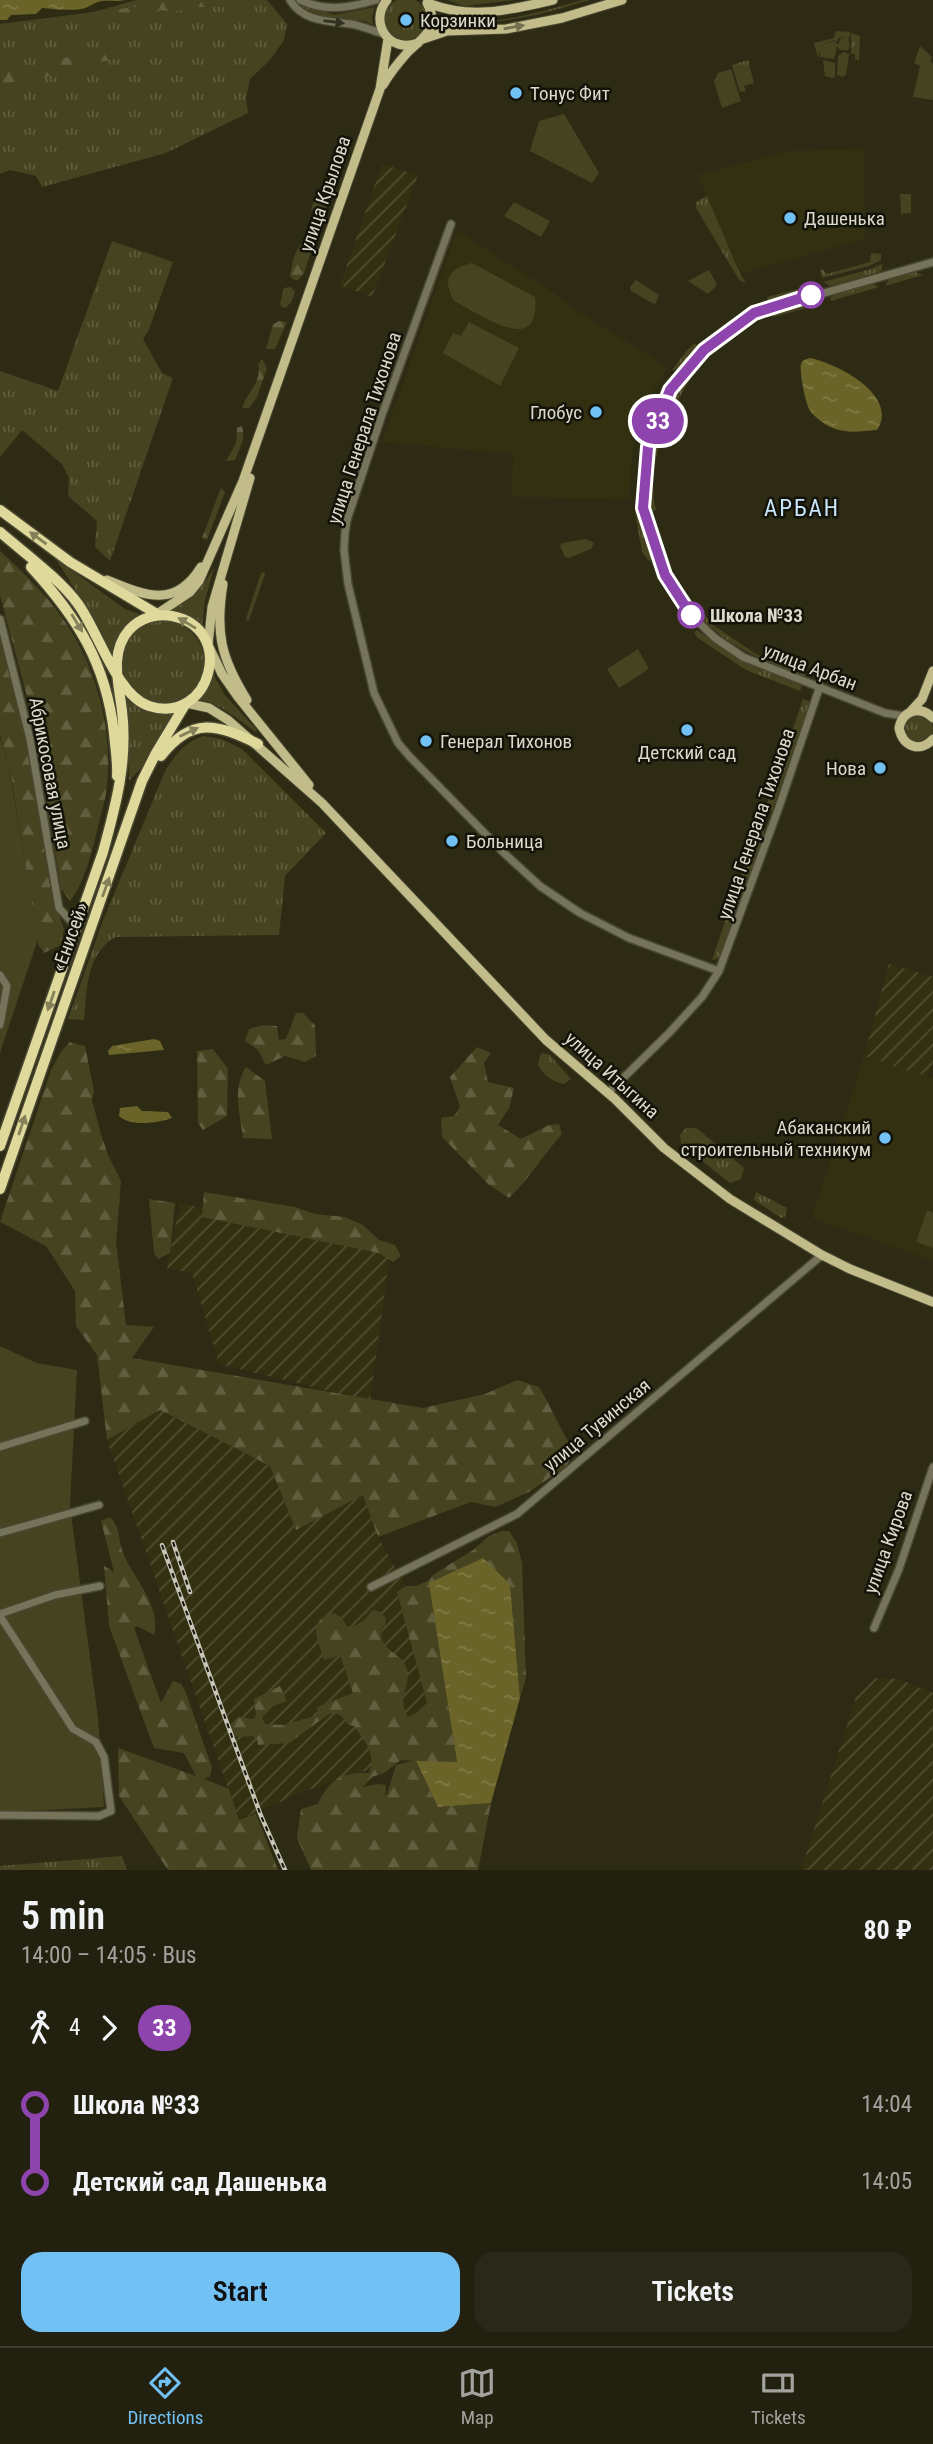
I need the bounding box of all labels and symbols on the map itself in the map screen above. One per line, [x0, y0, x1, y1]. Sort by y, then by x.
place label: Корзинки [420, 9, 496, 32]
marker: Корзинки [398, 12, 414, 28]
one-way arrow [323, 17, 345, 28]
one-way arrow [504, 21, 526, 32]
place label: Тонус Фит [530, 82, 610, 105]
marker: Тонус Фит [508, 85, 524, 101]
street label: улица Крылова [294, 133, 356, 255]
place label: Дашенька [804, 207, 885, 230]
marker: Дашенька [782, 210, 798, 226]
unlabelled marker [798, 282, 824, 308]
street label: улица Генерала Тихонова [322, 329, 406, 527]
line badge: 33 [626, 398, 690, 444]
place label: Глобус [530, 401, 582, 424]
marker: Глобус [588, 404, 604, 420]
district label: АРБАН [764, 495, 840, 522]
one-way arrow [28, 531, 47, 545]
marker: Школа №33 [678, 602, 704, 628]
place label: Школа №33 [710, 604, 803, 627]
one-way arrow [71, 614, 84, 633]
one-way arrow [177, 617, 196, 629]
street label: улица Арбан [760, 639, 860, 695]
street label: Абрикосовая улица [24, 695, 76, 851]
marker: Детский сад [679, 722, 695, 738]
street label: улица Генерала Тихонова [712, 725, 800, 923]
one-way arrow [179, 726, 199, 738]
place label: Генерал Тихонов [440, 730, 572, 753]
marker: Генерал Тихонов [418, 733, 434, 749]
place label: Детский сад [638, 741, 736, 764]
place label: Нова [826, 757, 866, 780]
marker: Нова [872, 760, 888, 776]
place label: Больница [466, 830, 543, 853]
marker: Больница [444, 833, 460, 849]
one-way arrow [101, 877, 112, 898]
street label: «Енисей» [47, 899, 93, 975]
one-way arrow [45, 991, 56, 1012]
street label: улица Итыгина [560, 1027, 664, 1123]
one-way arrow [17, 1114, 28, 1135]
place label: Абаканский строительный техникум [681, 1116, 871, 1161]
marker: Абаканский строительный техникум [877, 1130, 893, 1146]
street label: улица Тувинская [539, 1374, 655, 1476]
street label: улица Кирова [859, 1487, 917, 1597]

